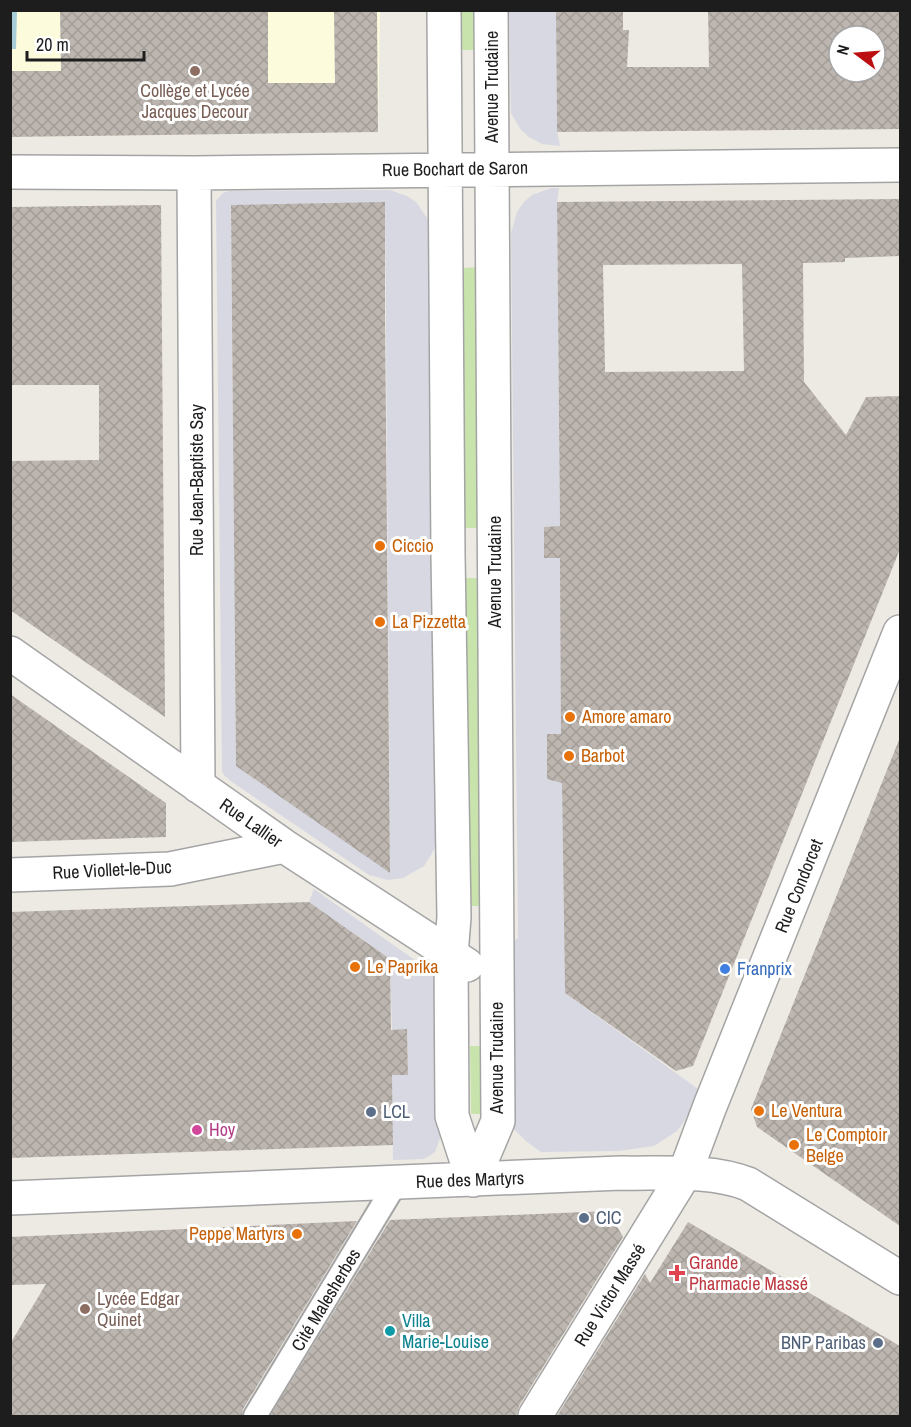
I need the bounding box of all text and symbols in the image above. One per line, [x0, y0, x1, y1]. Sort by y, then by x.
scale bar [27, 24, 144, 62]
north arrow [827, 24, 887, 84]
street label: Avenue Trudaine [479, 31, 504, 144]
text: 20 m [36, 32, 69, 57]
text: N [831, 42, 854, 57]
marker: Collège et Lycée Jacques Decour [188, 64, 202, 78]
place label: Collège et Lycée Jacques Decour [140, 78, 250, 124]
street label: Rue Bochart de Saron [382, 155, 528, 182]
street label: Rue Jean-Baptiste Say [184, 403, 209, 556]
street label: Avenue Trudaine [482, 516, 507, 629]
place label: Ciccio [392, 533, 434, 558]
marker: Ciccio [373, 539, 387, 553]
place label: La Pizzetta [392, 609, 466, 634]
marker: La Pizzetta [373, 615, 387, 629]
place label: Amore amaro [581, 704, 671, 729]
marker: Amore amaro [563, 710, 577, 724]
place label: Barbot [581, 743, 625, 768]
marker: Barbot [562, 749, 576, 763]
street label: Rue Lallier [215, 792, 288, 853]
street label: Rue Condorcet [768, 835, 829, 937]
street label: Rue Viollet-le-Duc [52, 854, 172, 885]
place label: Le Paprika [367, 954, 438, 979]
place label: Franprix [737, 956, 793, 981]
marker: Le Paprika [348, 960, 362, 974]
marker: Franprix [718, 962, 732, 976]
street label: Avenue Trudaine [484, 1002, 509, 1115]
place label: Le Ventura [771, 1098, 842, 1123]
place label: LCL [383, 1099, 410, 1124]
marker: Le Ventura [752, 1104, 766, 1118]
marker: LCL [364, 1105, 378, 1119]
place label: Hoy [209, 1117, 236, 1142]
place label: Le Comptoir Belge [806, 1122, 887, 1168]
marker: Hoy [190, 1123, 204, 1137]
marker: Le Comptoir Belge [787, 1138, 801, 1152]
street label: Rue des Martyrs [415, 1165, 525, 1194]
place label: CIC [596, 1205, 621, 1230]
marker: CIC [577, 1211, 591, 1225]
place label: Peppe Martyrs [189, 1221, 285, 1246]
marker: Peppe Martyrs [290, 1227, 304, 1241]
street label: Rue Victor Massé [568, 1238, 651, 1351]
street label: Cité Malesherbes [285, 1244, 366, 1356]
place label: Grande Pharmacie Massé [689, 1250, 808, 1296]
marker: Grande Pharmacie Massé [670, 1266, 684, 1280]
place label: Lycée Edgar Quinet [97, 1286, 179, 1332]
marker: Lycée Edgar Quinet [78, 1302, 92, 1316]
place label: Villa Marie-Louise [402, 1308, 489, 1354]
marker: Villa Marie-Louise [383, 1324, 397, 1338]
place label: BNP Paribas [781, 1330, 866, 1355]
marker: BNP Paribas [871, 1336, 885, 1350]

